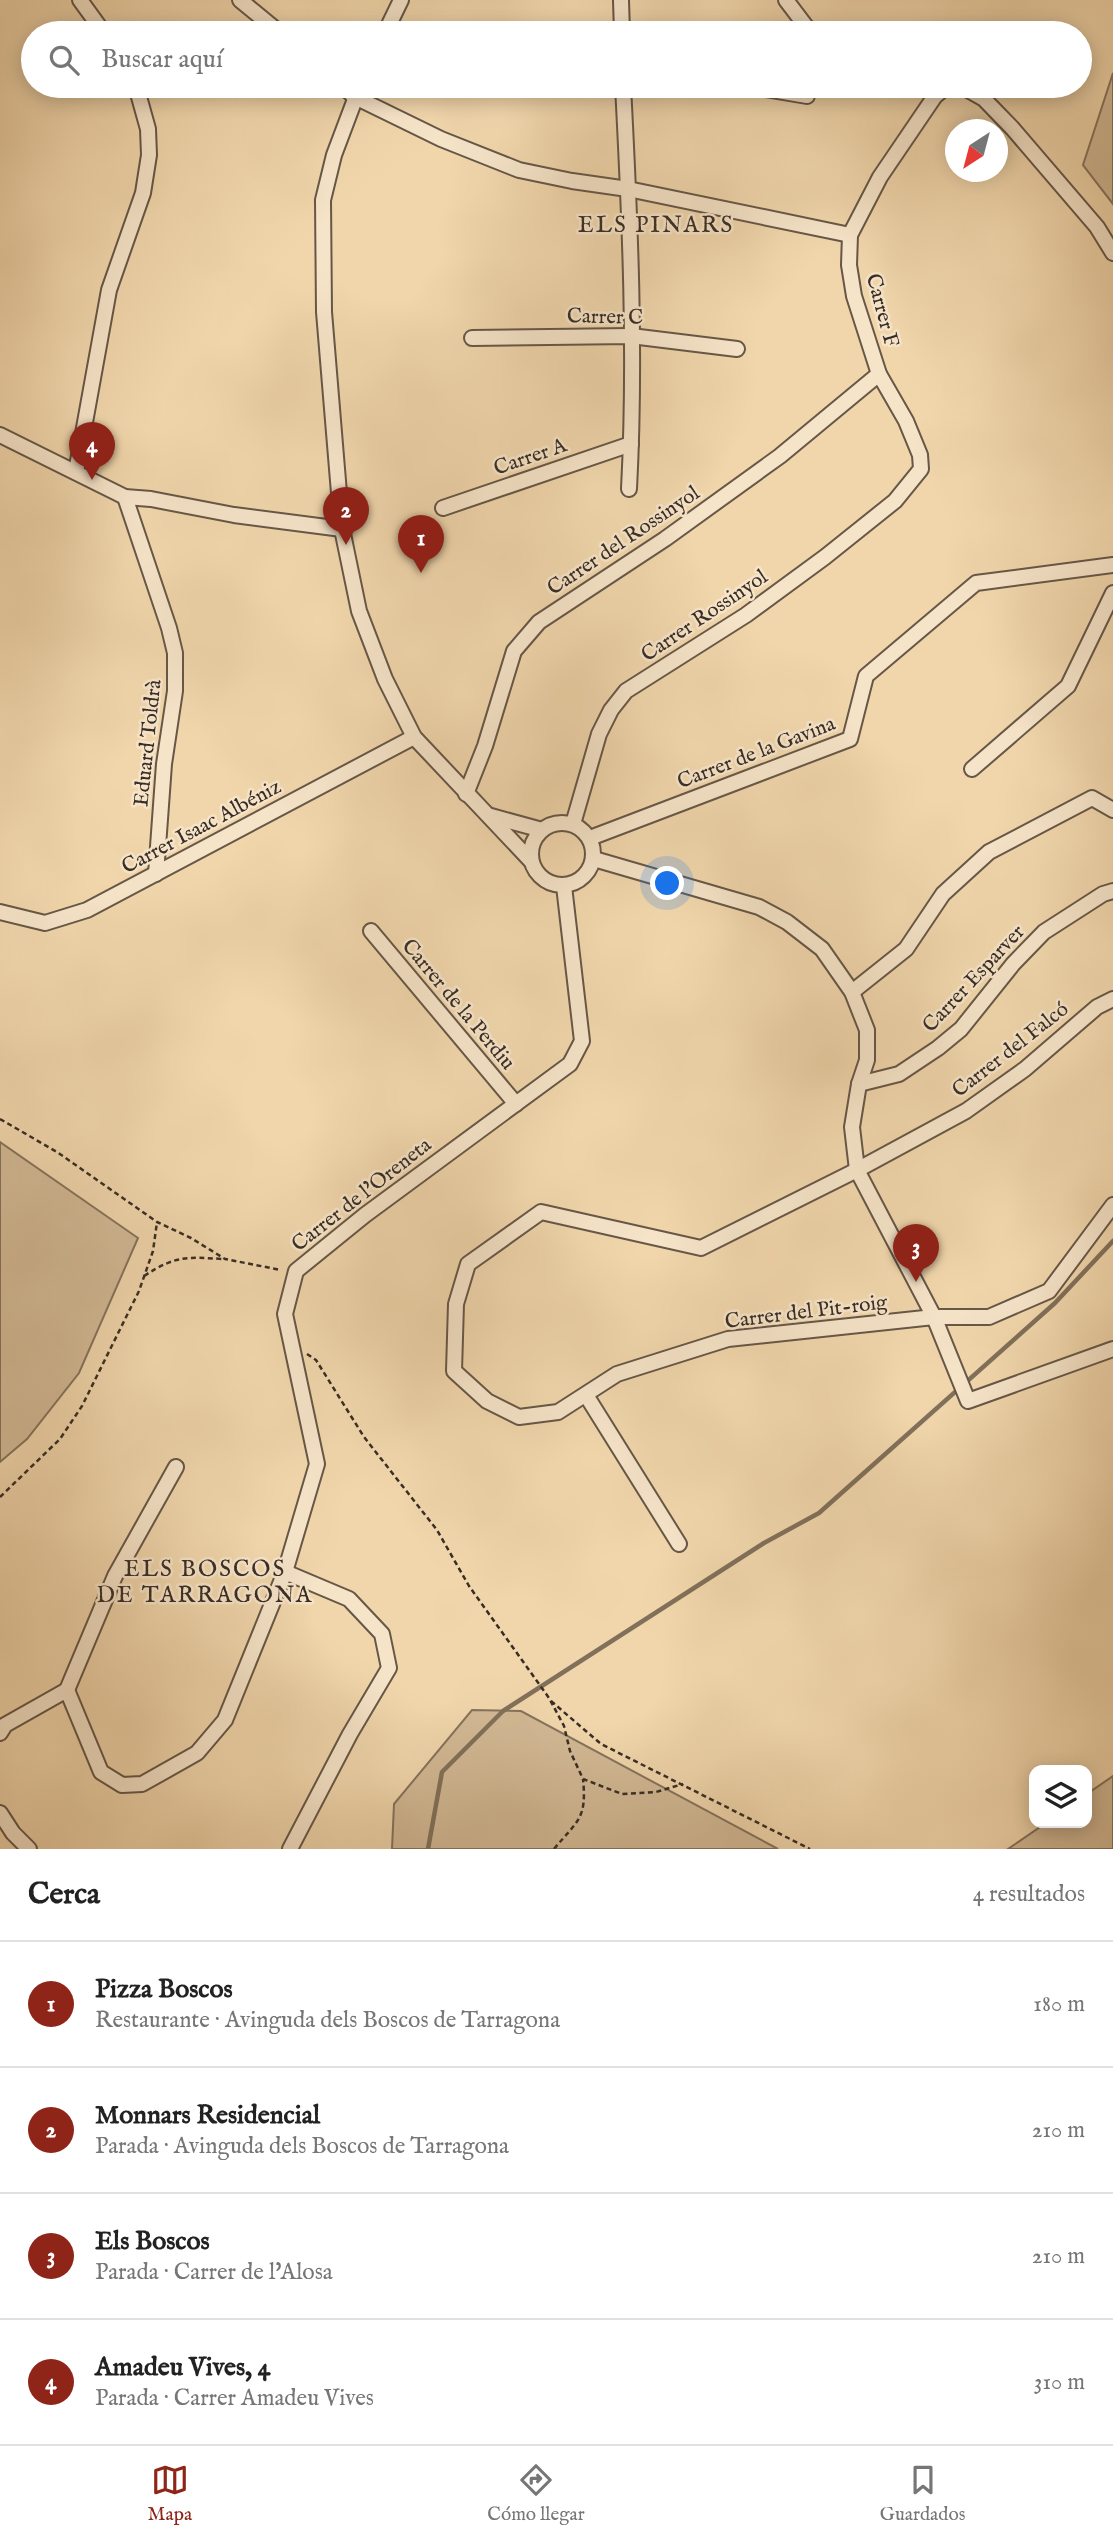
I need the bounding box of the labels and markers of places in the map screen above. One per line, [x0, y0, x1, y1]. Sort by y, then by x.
pin: 4 [69, 422, 115, 480]
pin: 2 [323, 487, 369, 545]
pin: 1 [398, 515, 444, 573]
pin: 3 [893, 1224, 939, 1282]

